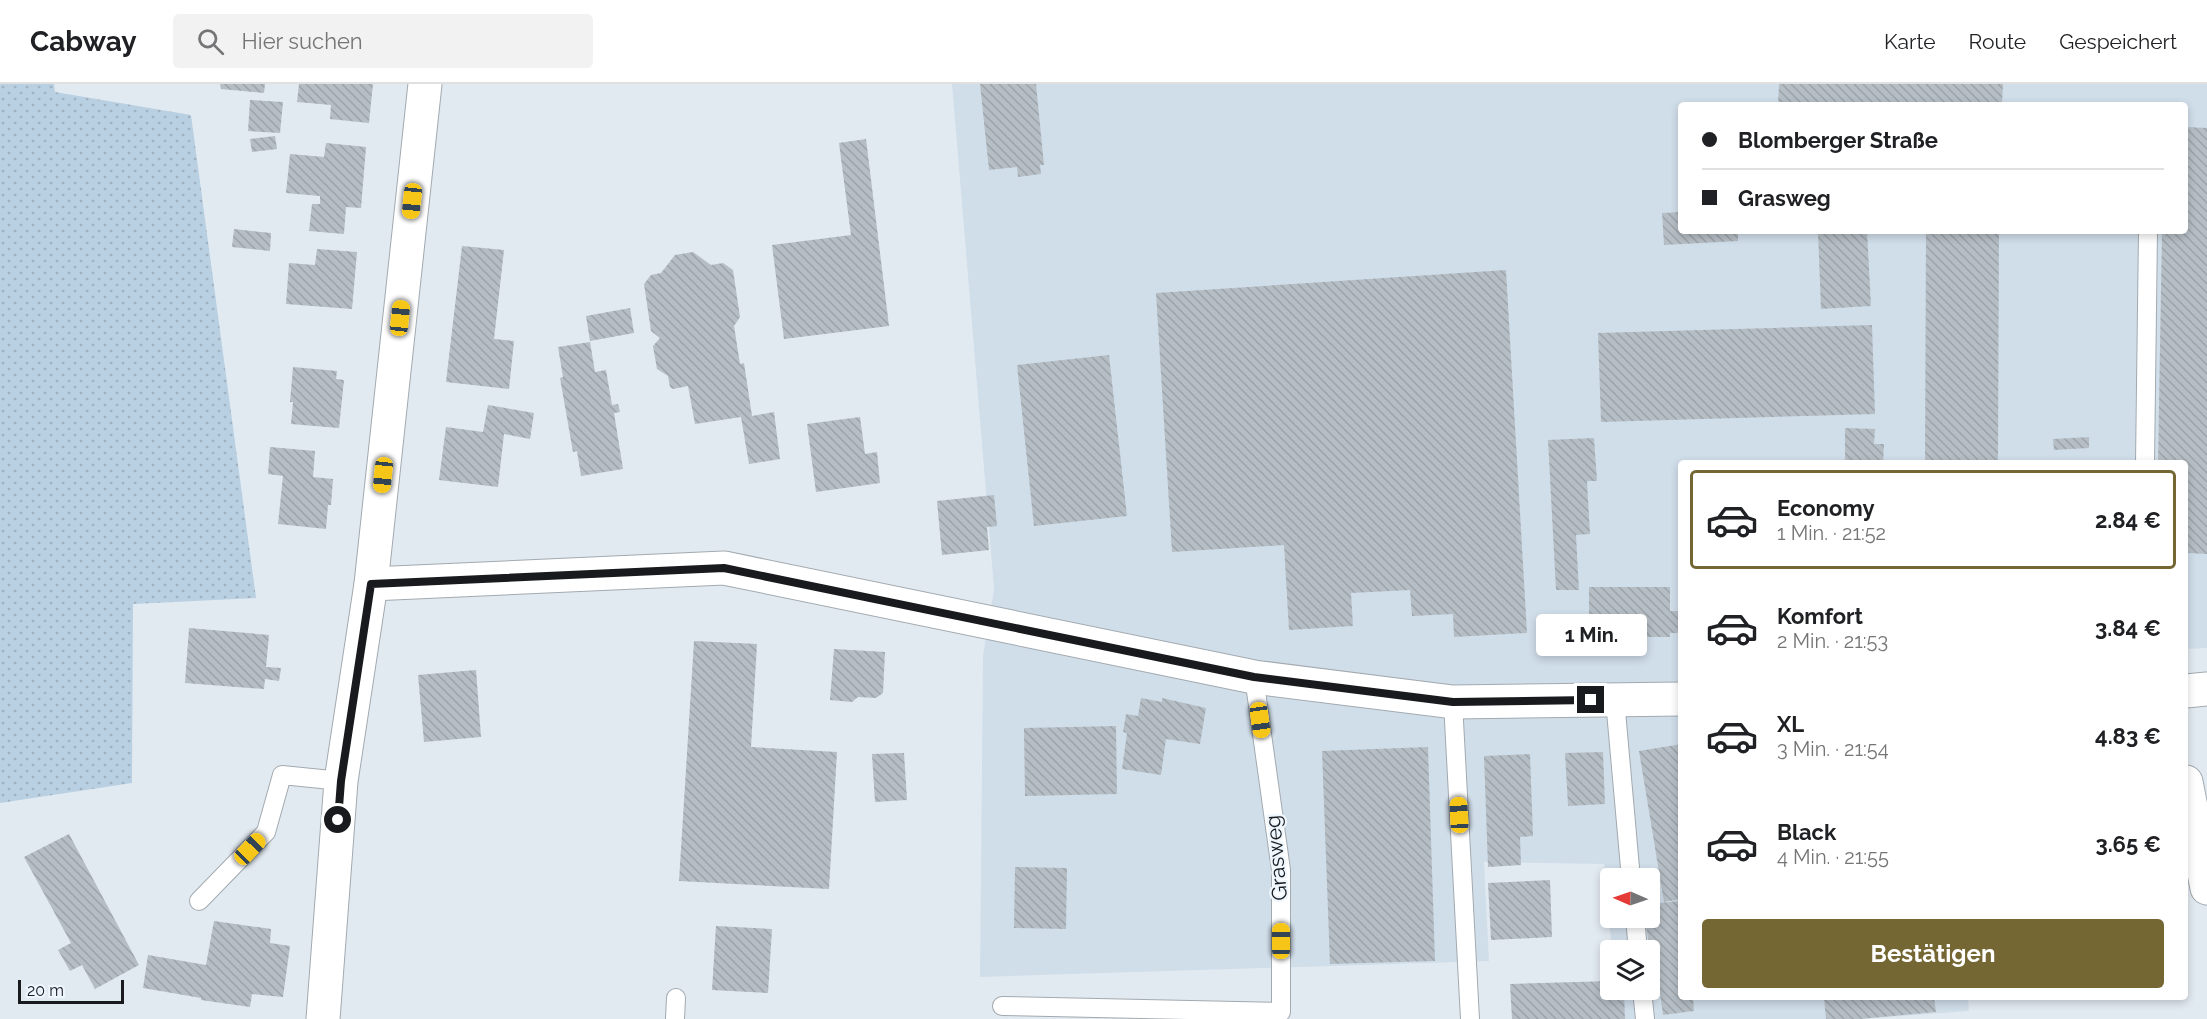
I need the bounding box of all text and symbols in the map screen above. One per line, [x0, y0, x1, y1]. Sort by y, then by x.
search box [173, 14, 593, 68]
text: Cabway [30, 25, 137, 58]
icon: search [194, 25, 227, 58]
text: Hier suchen [242, 28, 363, 54]
text: Karte [1884, 29, 1936, 54]
text: Route [1969, 29, 2026, 54]
text: Gespeichert [2059, 29, 2177, 54]
text: Blomberger Straße [1738, 127, 1938, 153]
car [401, 182, 423, 220]
text: Grasweg [1738, 185, 1831, 211]
car [389, 299, 411, 337]
car [372, 456, 394, 494]
icon: car [1705, 493, 1759, 547]
text: Economy [1777, 495, 1875, 521]
text: 2.84 € [2095, 507, 2161, 533]
text: 1 Min. · 21:52 [1777, 521, 1886, 545]
icon: car [1705, 601, 1759, 655]
text: Komfort [1777, 603, 1863, 629]
callout: 1 Min. [1536, 613, 1646, 655]
text: 3.84 € [2095, 615, 2161, 641]
text: 1 Min. [1565, 623, 1618, 647]
text: 2 Min. · 21:53 [1777, 629, 1888, 653]
route end [1577, 686, 1604, 713]
car [1249, 701, 1271, 739]
icon: car [1705, 709, 1759, 763]
text: XL [1777, 711, 1804, 737]
text: 4.83 € [2095, 723, 2161, 749]
text: 3 Min. · 21:54 [1777, 737, 1889, 761]
car [1449, 797, 1469, 833]
route start [324, 806, 351, 833]
street label: Grasweg [1260, 814, 1292, 902]
icon: car [1705, 817, 1759, 871]
text: Black [1777, 819, 1836, 845]
car [231, 830, 269, 868]
text: 3.65 € [2095, 831, 2161, 857]
text: 4 Min. · 21:55 [1777, 845, 1889, 869]
north arrow [1600, 868, 1660, 928]
map controls [1600, 868, 1660, 1000]
button: Bestätigen [1702, 919, 2164, 988]
car [1272, 923, 1290, 959]
button: layers [1600, 940, 1660, 1000]
scale bar [18, 977, 124, 1004]
text: 20 m [27, 981, 64, 1000]

